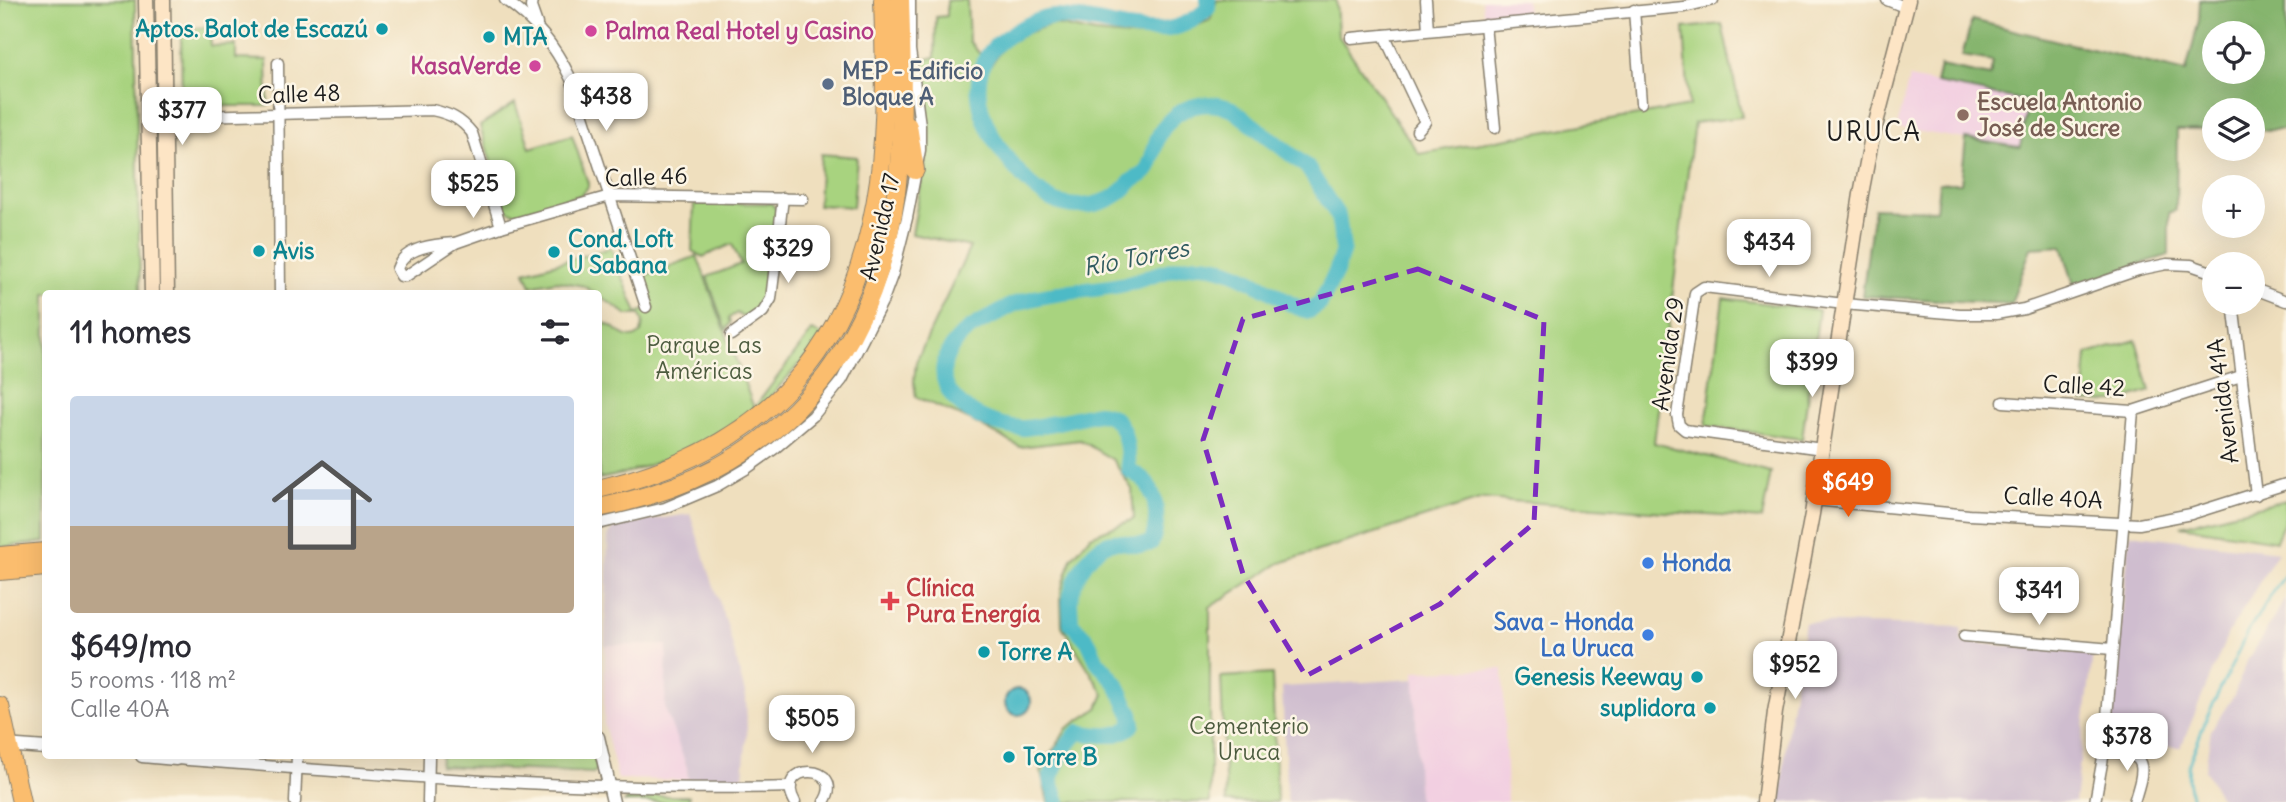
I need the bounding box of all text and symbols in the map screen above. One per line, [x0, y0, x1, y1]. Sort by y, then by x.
place label: Aptos. Balot de Escazú [135, 14, 368, 43]
place label: Palma Real Hotel y Casino [605, 16, 874, 45]
marker: Aptos. Balot de Escazú [374, 21, 390, 37]
map controls [2202, 21, 2265, 315]
button: locate [2202, 21, 2265, 84]
place label: MTA [503, 22, 548, 51]
marker: Palma Real Hotel y Casino [583, 23, 599, 39]
marker: MTA [481, 29, 497, 45]
place label: KasaVerde [410, 51, 521, 80]
place label: MEP - Edificio Bloque A [842, 56, 983, 111]
marker: KasaVerde [527, 58, 543, 74]
pin: $438 [565, 74, 647, 133]
marker: MEP - Edificio Bloque A [820, 76, 836, 92]
street label: Calle 48 [257, 78, 341, 109]
text: $438 [580, 81, 632, 110]
place label: Escuela Antonio José de Sucre [1977, 87, 2142, 142]
pin: $377 [141, 88, 223, 147]
text: $377 [158, 95, 206, 124]
button: layers [2202, 98, 2265, 161]
marker: Escuela Antonio José de Sucre [1955, 107, 1971, 123]
district label: URUCA [1826, 115, 1922, 148]
pin: $525 [432, 160, 514, 220]
street label: Calle 46 [604, 161, 688, 192]
text: $525 [447, 168, 499, 197]
street label: Avenida 17 [853, 170, 906, 283]
button: + [2202, 175, 2265, 238]
pin: $434 [1728, 219, 1810, 279]
place label: Cond. Loft U Sabana [568, 224, 673, 279]
pin: $329 [747, 226, 829, 285]
text: $434 [1743, 227, 1795, 256]
water label: Río Torres [1080, 232, 1192, 282]
text: $329 [762, 233, 814, 262]
place label: Avis [273, 236, 314, 265]
marker: Avis [251, 243, 267, 259]
marker: Cond. Loft U Sabana [546, 244, 562, 260]
button: − [2202, 252, 2265, 315]
street label: Avenida 29 [1645, 295, 1690, 413]
text: 11 homes [70, 313, 191, 351]
icon: filters [536, 313, 574, 351]
park label: Parque Las Américas [646, 330, 762, 385]
street label: Avenida 41A [2200, 337, 2245, 465]
pin: $399 [1771, 340, 1853, 399]
text: $399 [1786, 347, 1838, 376]
street label: Calle 42 [2042, 369, 2126, 402]
icon: home [259, 442, 385, 568]
pin: $649 [1807, 460, 1889, 519]
text: $649 [1822, 467, 1874, 496]
street label: Calle 40A [2003, 480, 2103, 515]
place label: Honda [1662, 548, 1731, 577]
marker: Honda [1640, 555, 1656, 571]
pin: $341 [1998, 568, 2080, 627]
place label: Clínica Pura Energía [906, 573, 1040, 628]
text: $341 [2015, 575, 2063, 604]
marker: Clínica Pura Energía [880, 591, 900, 611]
place label: Sava - Honda La Uruca [1494, 607, 1634, 662]
text: $649/mo [70, 627, 192, 665]
marker: Sava - Honda La Uruca [1640, 627, 1656, 643]
place label: Torre A [998, 637, 1072, 666]
pin: $952 [1754, 642, 1836, 701]
marker: Torre A [976, 644, 992, 660]
text: $952 [1769, 649, 1821, 678]
place label: Genesis Keeway [1514, 662, 1683, 691]
text: 5 rooms · 118 m² [70, 665, 236, 694]
marker: Genesis Keeway [1689, 669, 1705, 685]
place label: suplidora [1600, 693, 1696, 722]
text: Calle 40A [70, 694, 169, 723]
pin: $505 [771, 696, 853, 755]
marker: suplidora [1702, 700, 1718, 716]
text: $505 [785, 703, 839, 732]
park label: Cementerio Uruca [1189, 711, 1309, 766]
pin: $378 [2086, 714, 2168, 773]
text: $378 [2102, 721, 2152, 750]
place label: Torre B [1023, 742, 1097, 771]
marker: Torre B [1001, 749, 1017, 765]

